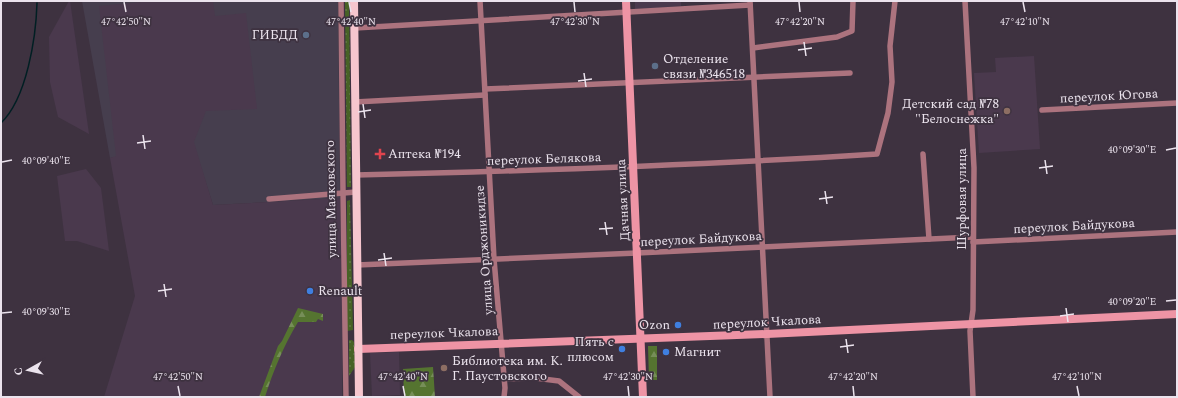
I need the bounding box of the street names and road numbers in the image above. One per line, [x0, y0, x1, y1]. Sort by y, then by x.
street label: переулок Югова [1059, 83, 1159, 109]
street label: улица Маяковского [320, 140, 342, 259]
street label: переулок Белякова [486, 147, 602, 171]
street label: Шурфовая улица [952, 147, 972, 250]
street label: Дачная улица [611, 158, 635, 242]
street label: улица Орджоникидзе [470, 185, 499, 316]
street label: переулок Байдукова [1013, 213, 1136, 239]
street label: переулок Байдукова [640, 226, 763, 252]
street label: переулок Чкалова [712, 309, 822, 335]
street label: переулок Чкалова [389, 321, 499, 345]

